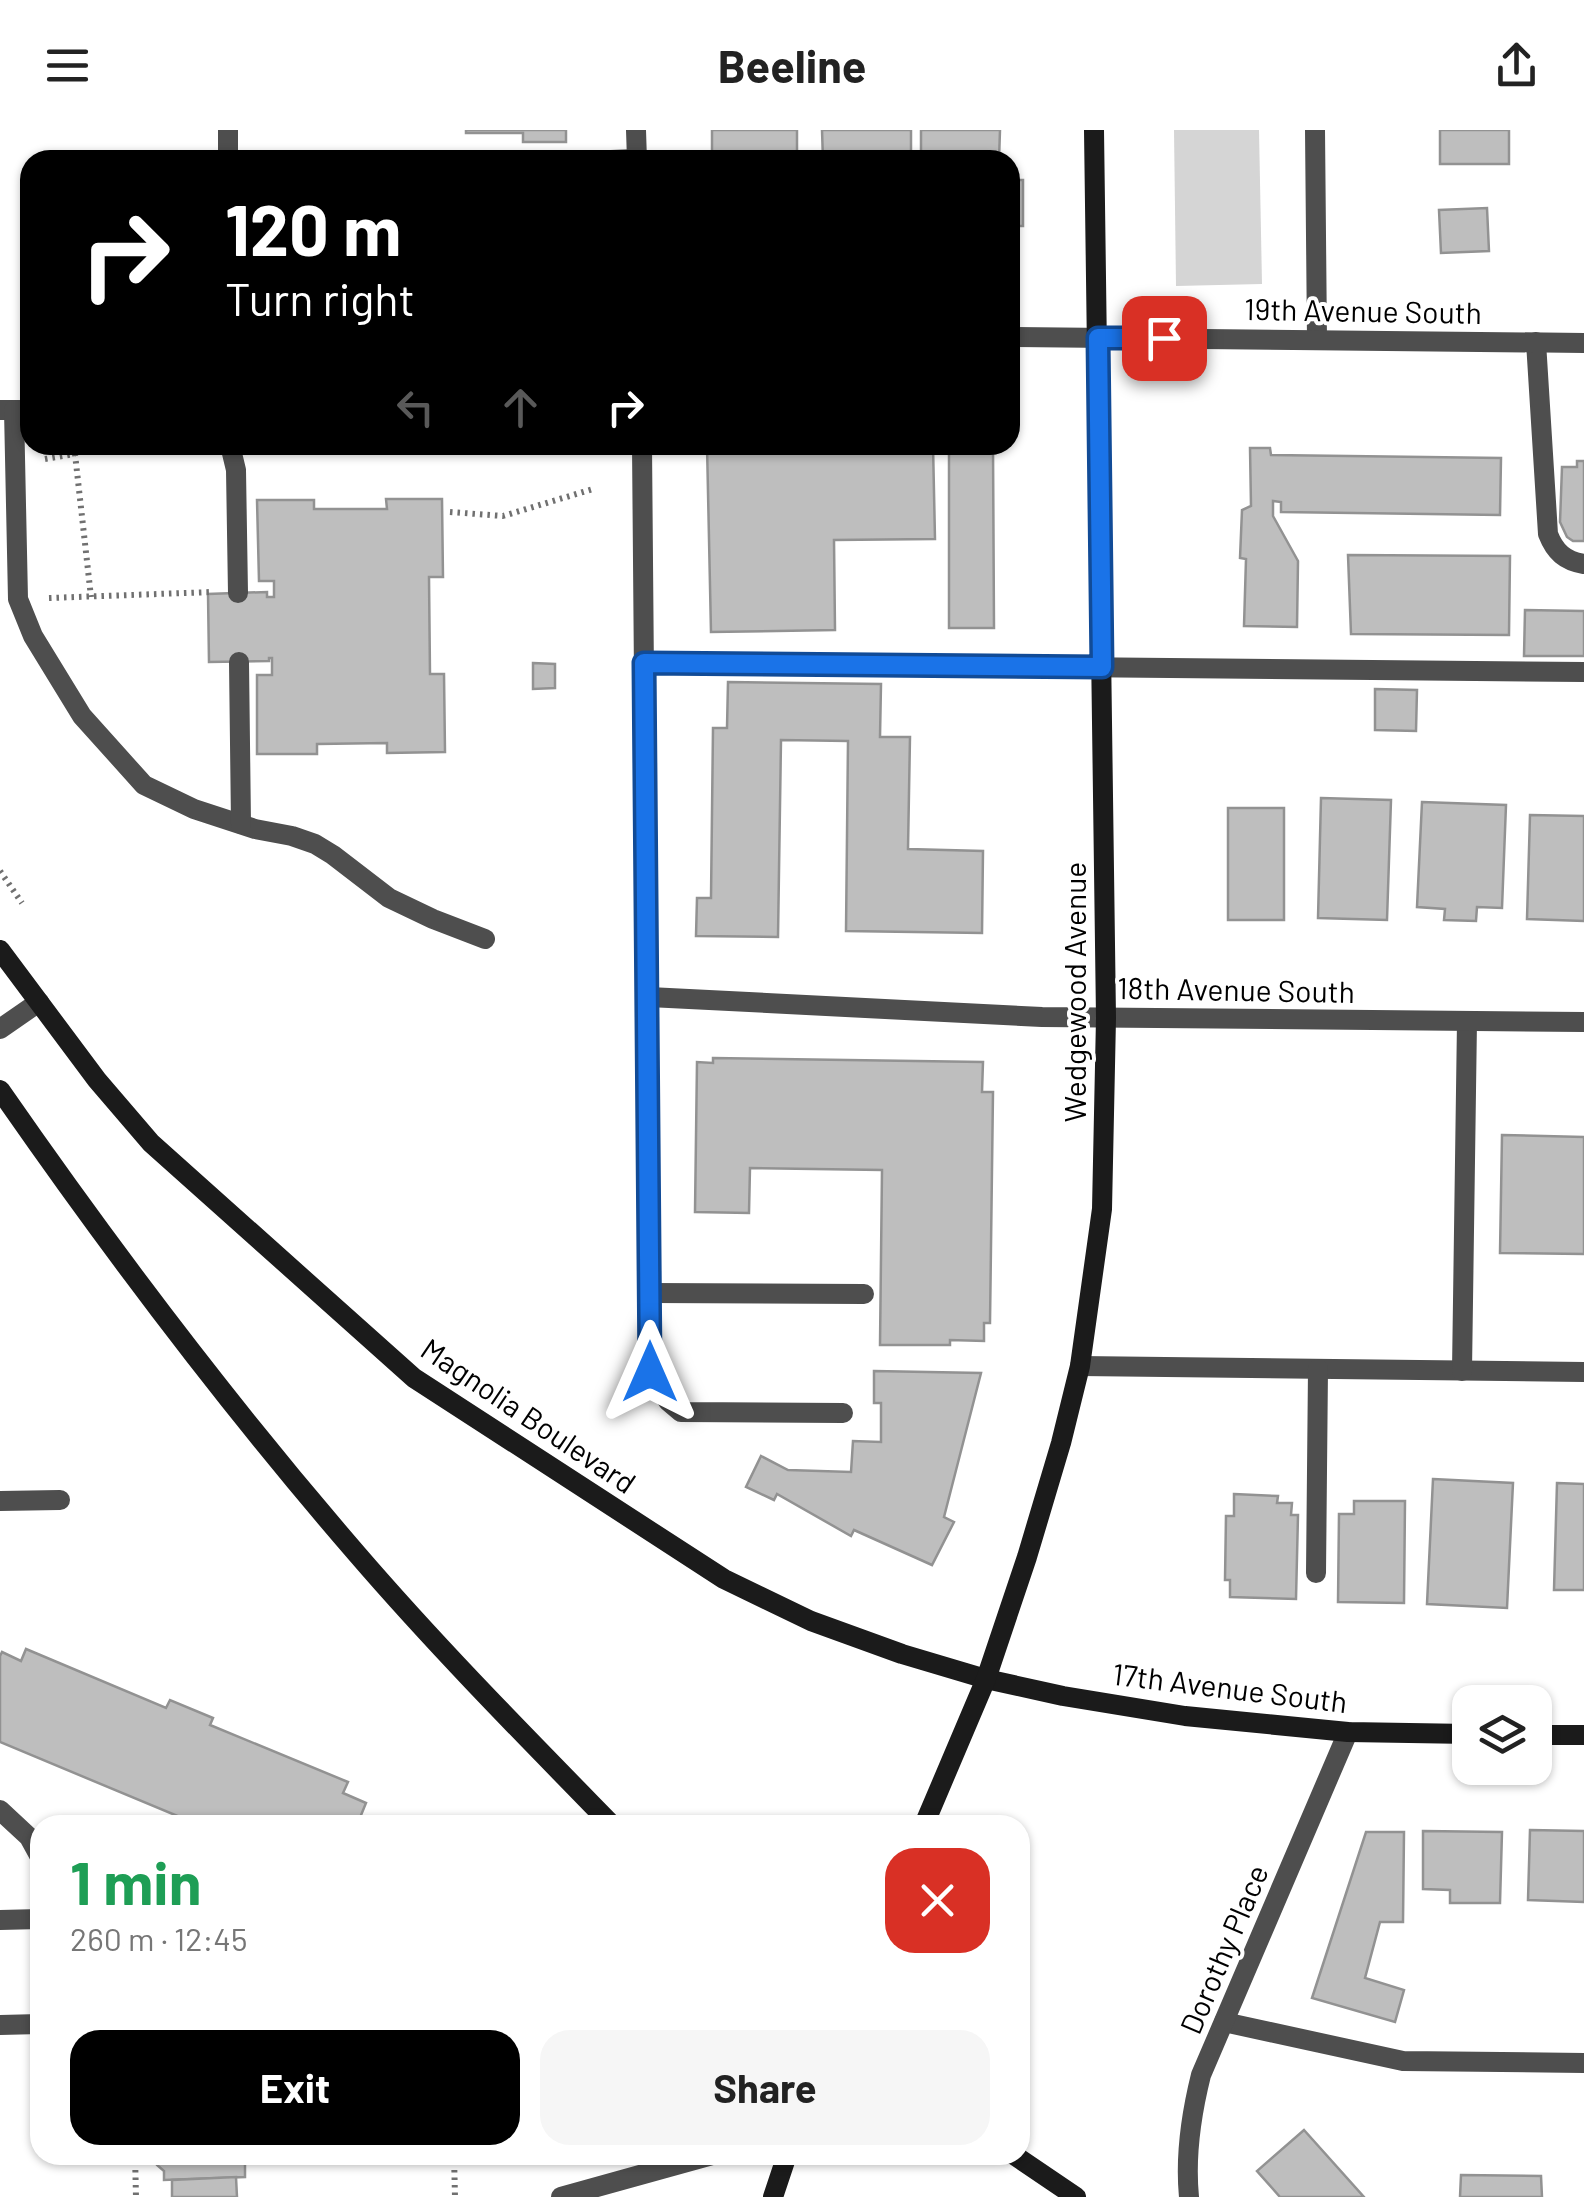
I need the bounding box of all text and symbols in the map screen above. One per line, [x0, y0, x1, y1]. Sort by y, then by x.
icon: menu [40, 38, 95, 93]
text: Beeline [718, 38, 866, 92]
icon: share [1489, 38, 1544, 93]
text: 120 m [225, 186, 401, 270]
icon: right [60, 190, 190, 320]
text: Turn right [225, 271, 415, 325]
street label: 19th Avenue South [1244, 290, 1482, 330]
pin [1122, 296, 1207, 381]
icon: arrive [1137, 311, 1192, 366]
icon: left [388, 380, 443, 435]
icon: ahead [493, 380, 548, 435]
icon: right [598, 380, 653, 435]
street label: Wedgewood Avenue [1056, 862, 1092, 1122]
street label: 18th Avenue South [1117, 969, 1355, 1009]
position arrow [598, 1320, 702, 1424]
street label: Magnolia Boulevard [415, 1330, 643, 1500]
street label: 17th Avenue South [1111, 1655, 1349, 1719]
map controls [1452, 1685, 1552, 1785]
button: layers [1452, 1685, 1552, 1785]
text: 1 min [70, 1845, 201, 1917]
button: close [885, 1848, 990, 1953]
street label: Dorothy Place [1171, 1859, 1275, 2039]
text: 260 m · 12:45 [70, 1919, 247, 1957]
button: Exit [70, 2030, 520, 2145]
button: Share [540, 2030, 990, 2145]

